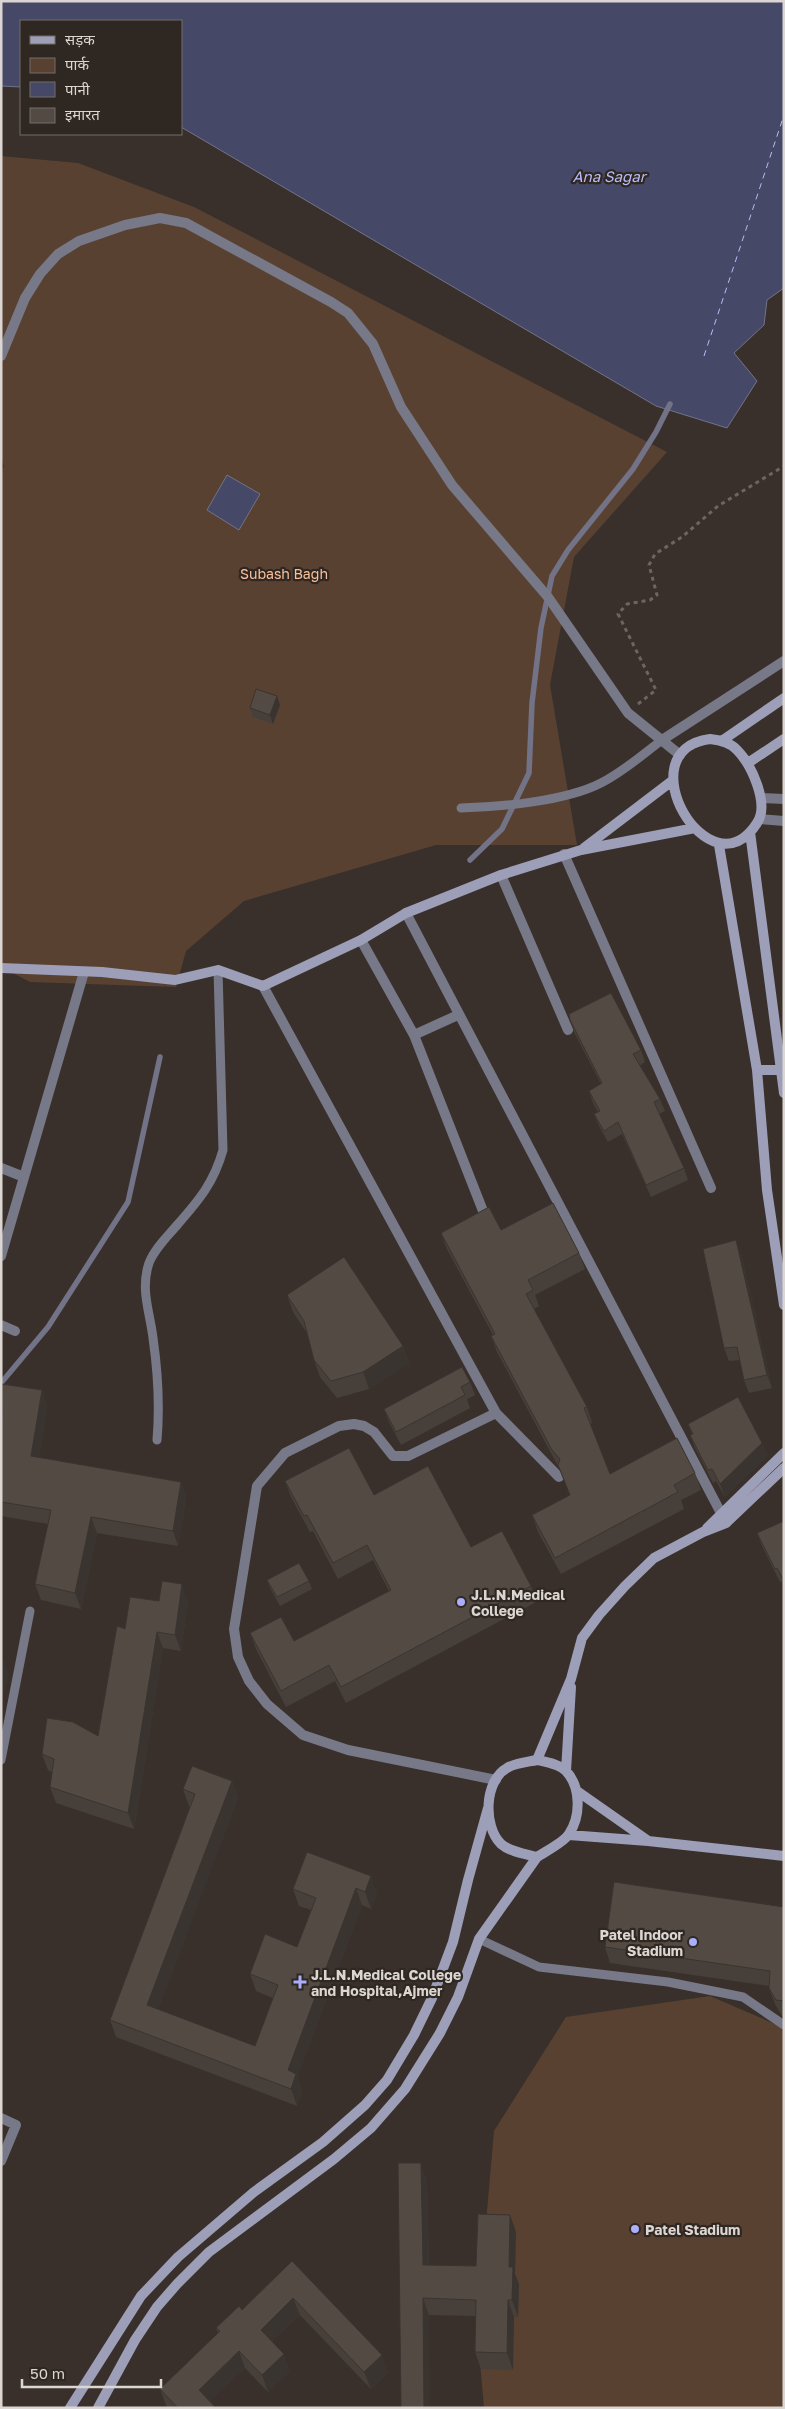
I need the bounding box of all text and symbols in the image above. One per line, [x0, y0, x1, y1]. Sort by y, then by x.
legend [20, 20, 182, 135]
text: सड़क [65, 30, 95, 48]
text: पार्क [65, 55, 89, 73]
text: पानी [65, 80, 91, 98]
text: इमारत [65, 105, 100, 123]
water label: Ana Sagar [572, 167, 648, 186]
park label: Subash Bagh [240, 565, 328, 582]
place label: J.L.N.Medical College [471, 1586, 565, 1619]
marker: J.L.N.Medical College [455, 1596, 467, 1608]
place label: Patel Indoor Stadium [600, 1926, 684, 1959]
marker: Patel Indoor Stadium [687, 1936, 699, 1948]
place label: J.L.N.Medical College and Hospital,Ajmer [311, 1966, 461, 1999]
marker: J.L.N.Medical College and Hospital,Ajmer [293, 1975, 307, 1989]
place label: Patel Stadium [645, 2221, 740, 2238]
marker: Patel Stadium [629, 2223, 641, 2235]
scale bar [22, 2356, 161, 2388]
text: 50 m [30, 2364, 65, 2382]

